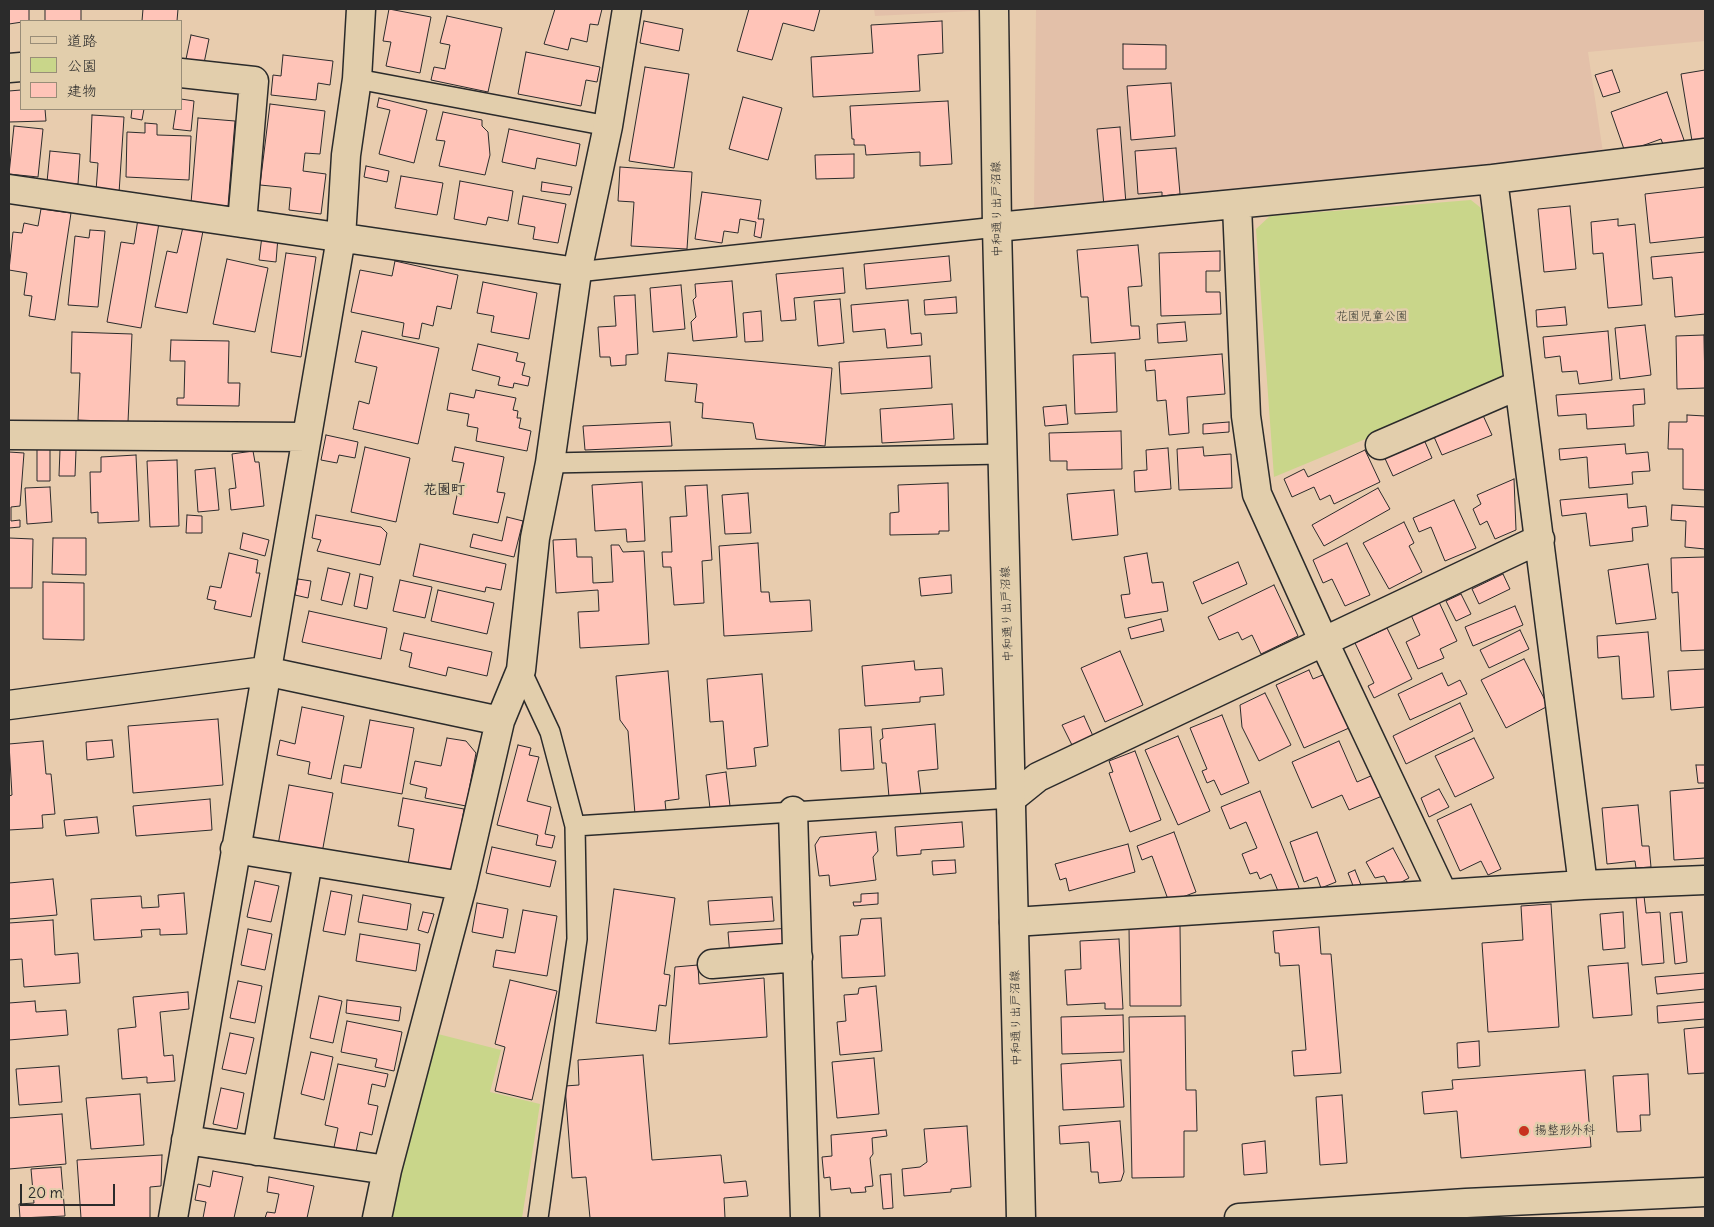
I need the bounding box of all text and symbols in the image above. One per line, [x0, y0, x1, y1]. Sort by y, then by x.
legend [20, 20, 182, 110]
text: 道路 [67, 31, 97, 50]
text: 公園 [67, 56, 97, 75]
text: 建物 [67, 81, 97, 100]
street label: 中和通り出戸沼線 [989, 161, 1005, 257]
park label: 花園児童公園 [1336, 310, 1408, 324]
district label: 花園町 [423, 482, 465, 498]
street label: 中和通り出戸沼線 [998, 566, 1016, 662]
street label: 中和通り出戸沼線 [1008, 970, 1024, 1066]
marker: 揚整形外科 [1517, 1124, 1531, 1138]
place label: 揚整形外科 [1535, 1124, 1595, 1138]
scale bar [22, 1174, 118, 1206]
text: 20 m [28, 1183, 63, 1202]

